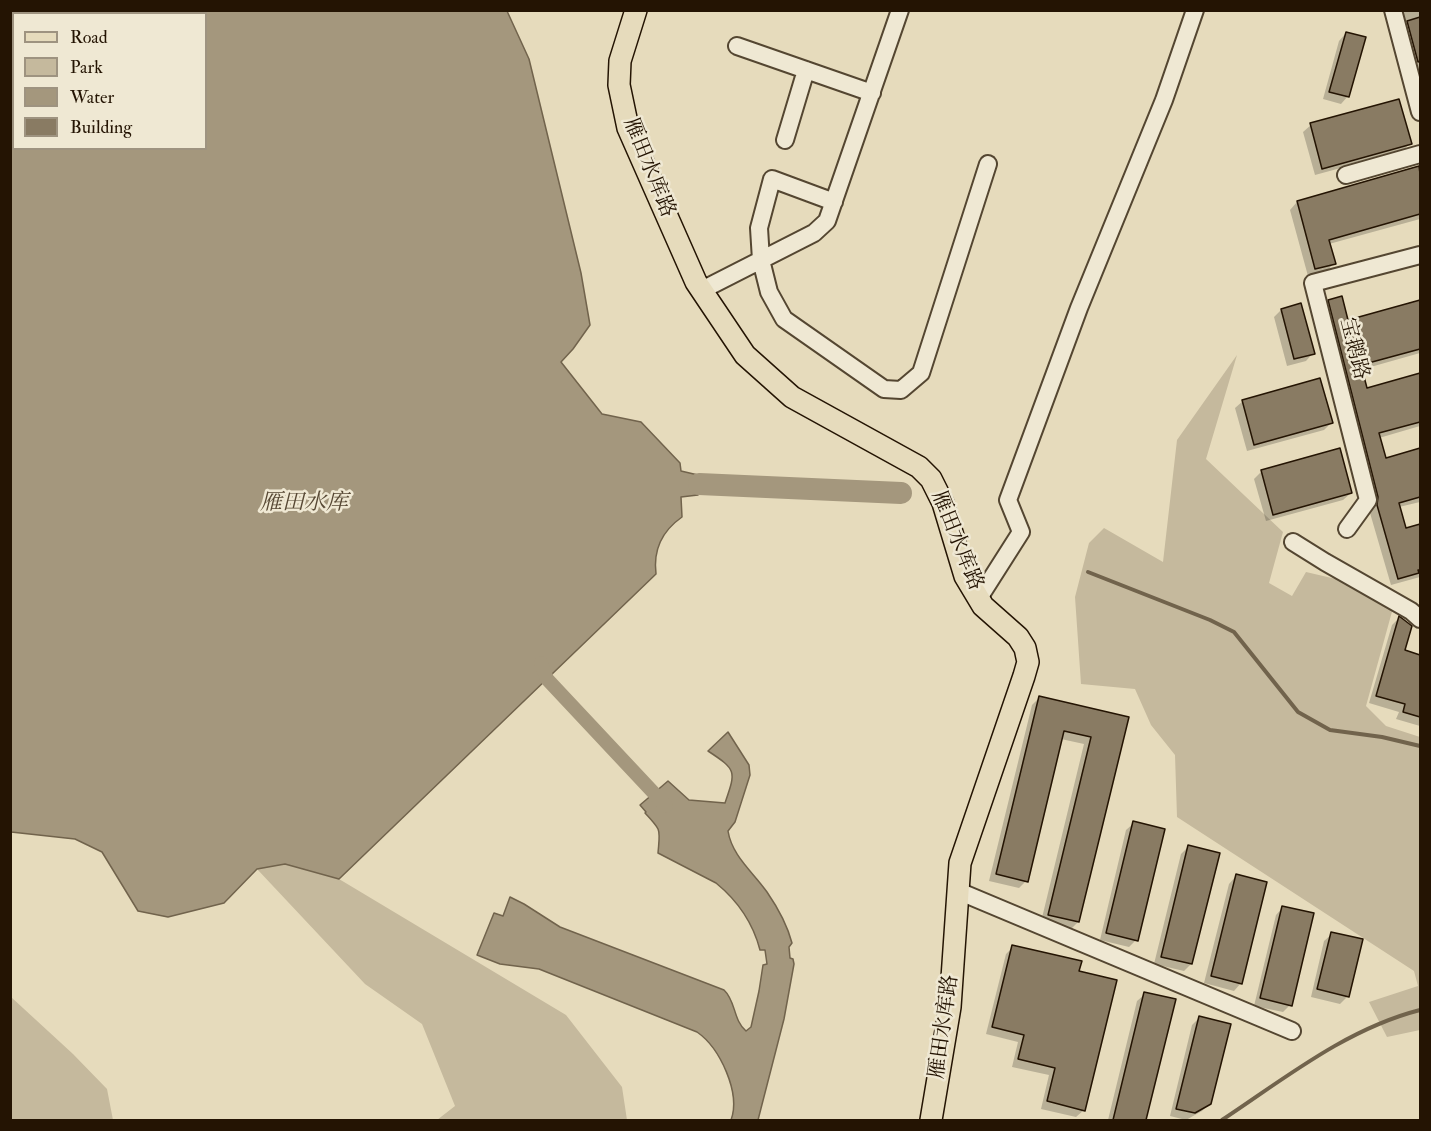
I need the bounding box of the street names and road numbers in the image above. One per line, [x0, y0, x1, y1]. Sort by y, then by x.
street label: 雁田水库路 [617, 115, 679, 221]
street label: 宝鹅路 [1333, 315, 1373, 383]
street label: 雁田水库路 [925, 488, 987, 594]
street label: 雁田水库路 [925, 973, 965, 1081]

